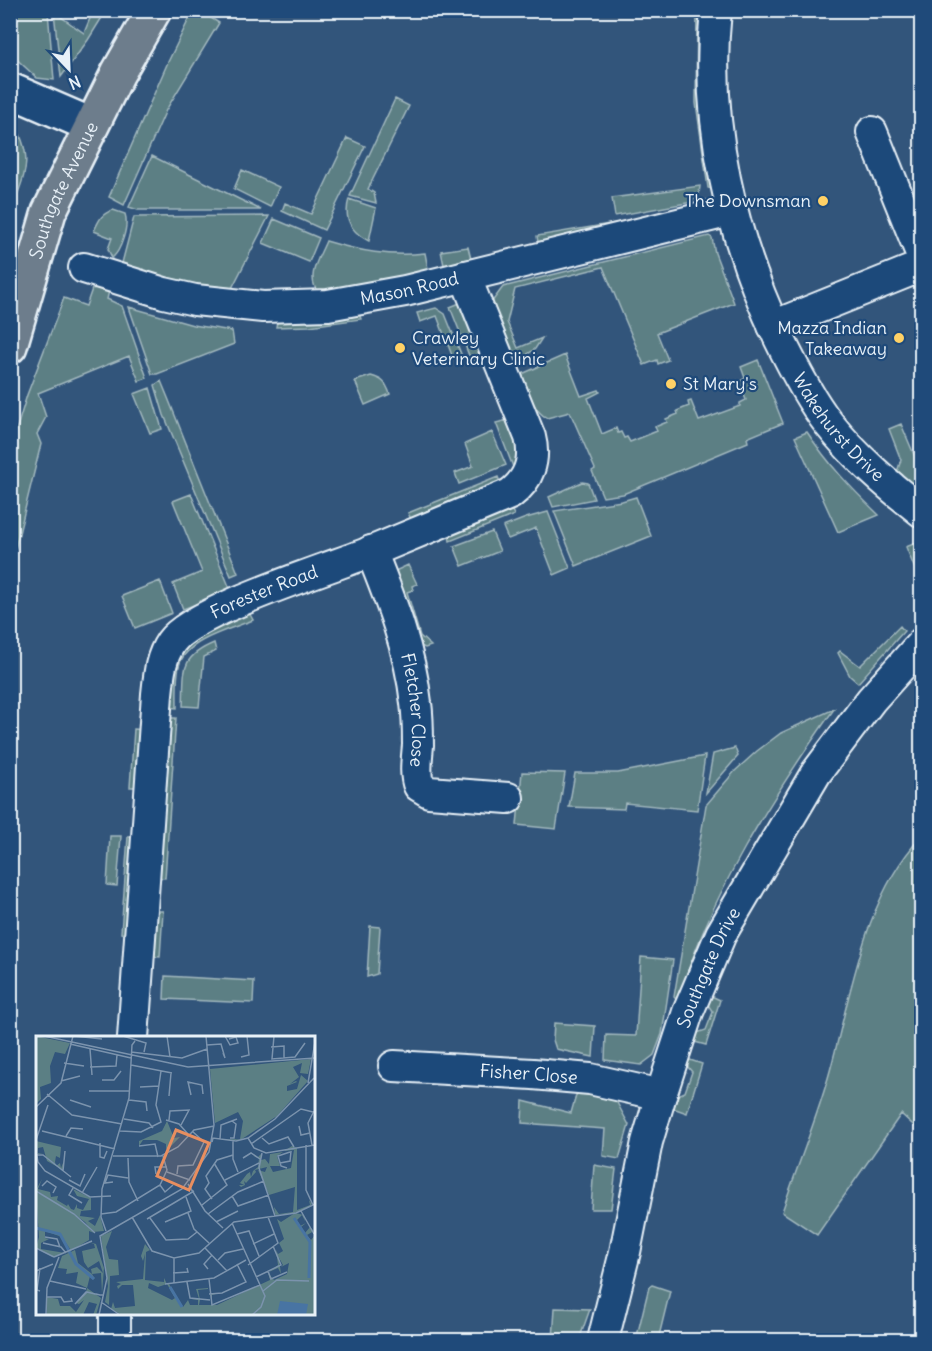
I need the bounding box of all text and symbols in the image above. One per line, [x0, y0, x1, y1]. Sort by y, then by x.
north arrow [39, 39, 99, 99]
text: N [66, 71, 84, 94]
street label: Southgate Avenue [24, 118, 103, 262]
place label: The Downsman [685, 189, 811, 212]
marker: The Downsman [816, 194, 830, 208]
street label: Mason Road [358, 266, 461, 310]
place label: Mazza Indian Takeaway [777, 316, 887, 360]
place label: Crawley Veterinary Clinic [412, 326, 545, 370]
marker: Mazza Indian Takeaway [892, 331, 906, 345]
marker: Crawley Veterinary Clinic [393, 341, 407, 355]
street label: Wakehurst Drive [788, 368, 889, 486]
place label: St Mary's [683, 372, 757, 395]
marker: St Mary's [664, 377, 678, 391]
street label: Forester Road [206, 560, 321, 624]
street label: Fletcher Close [396, 651, 430, 768]
street label: Southgate Drive [672, 903, 745, 1031]
inset map [36, 1036, 315, 1315]
street label: Fisher Close [479, 1059, 579, 1089]

